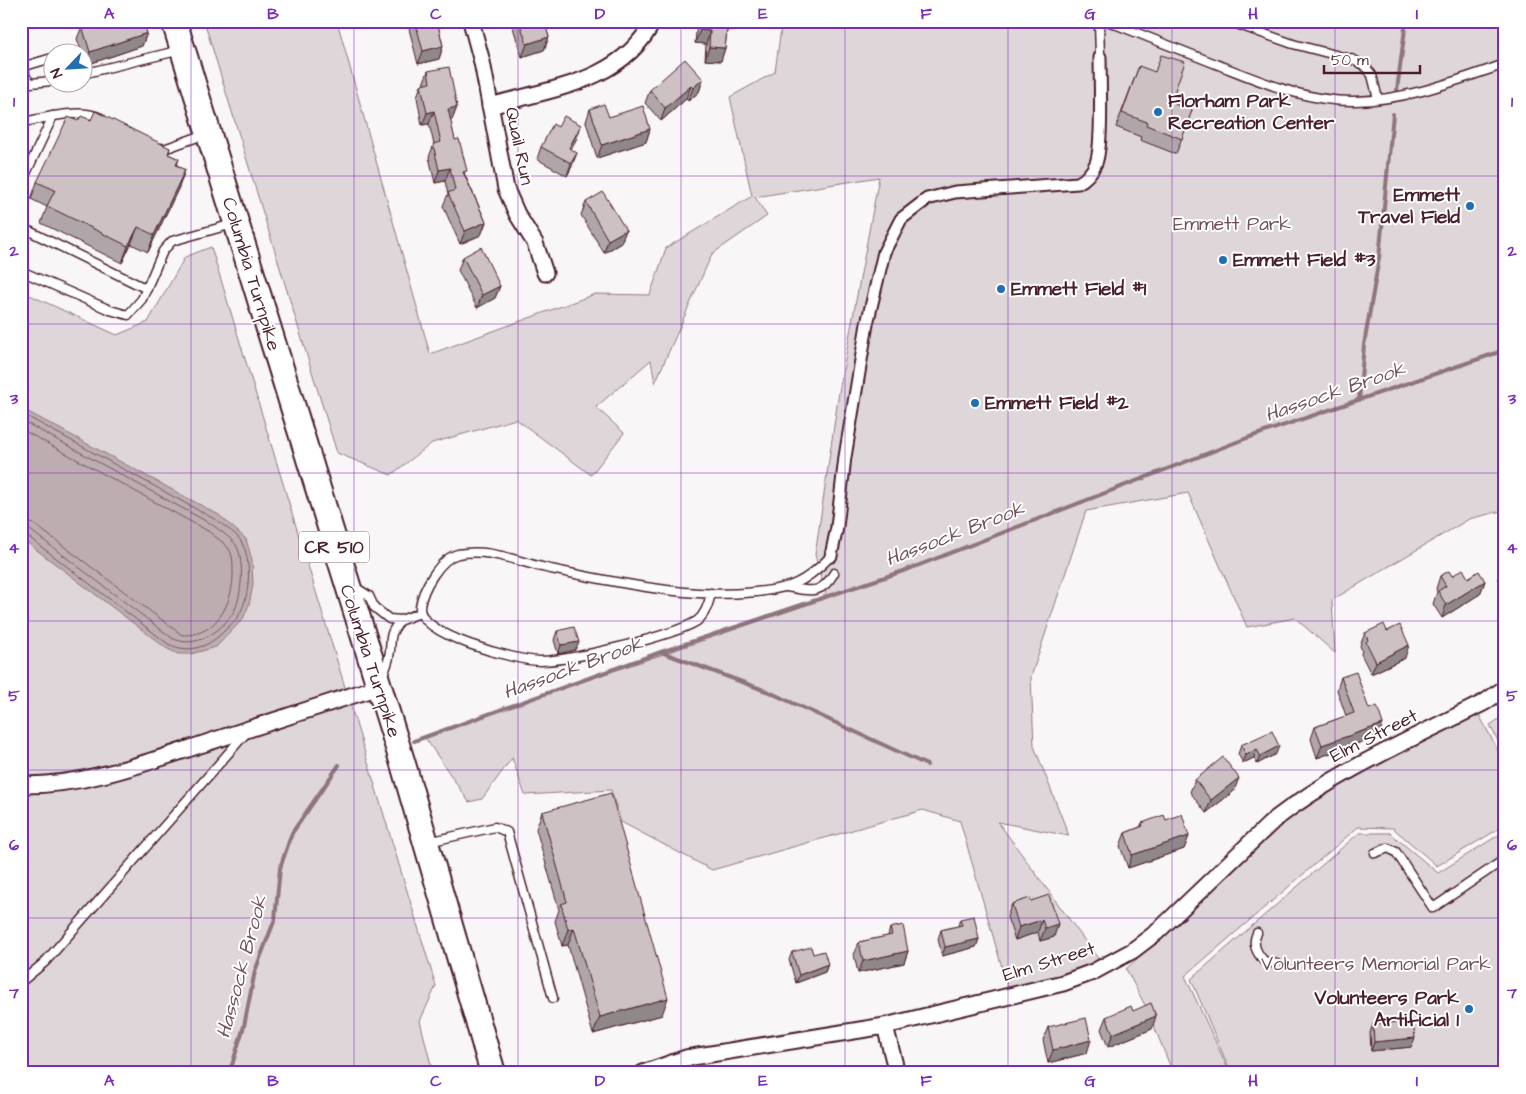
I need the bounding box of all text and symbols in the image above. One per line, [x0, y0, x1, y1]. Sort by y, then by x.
text: A [104, 3, 115, 25]
text: B [267, 3, 279, 25]
text: C [430, 3, 442, 25]
text: D [595, 3, 606, 25]
text: E [758, 3, 768, 25]
text: F [920, 3, 932, 25]
text: G [1084, 3, 1096, 25]
text: H [1248, 3, 1258, 25]
text: I [1416, 3, 1418, 25]
north arrow [42, 42, 92, 92]
scale bar [1324, 42, 1420, 74]
text: 50 m [1331, 50, 1369, 71]
text: N [46, 65, 68, 81]
place label: Florham Park Recreation Center [1168, 88, 1335, 137]
text: 1 [13, 91, 16, 113]
text: 1 [1511, 91, 1514, 113]
street label: Quail Run [498, 105, 540, 187]
marker: Florham Park Recreation Center [1152, 106, 1164, 118]
place label: Emmett Travel Field [1357, 182, 1460, 231]
street label: Columbia Turnpike [215, 194, 287, 354]
marker: Emmett Travel Field [1464, 200, 1476, 212]
park label: Emmett Park [1173, 211, 1291, 238]
text: 2 [8, 240, 19, 262]
text: 2 [1506, 240, 1517, 262]
place label: Emmett Field #3 [1233, 247, 1376, 274]
marker: Emmett Field #3 [1217, 254, 1229, 266]
place label: Emmett Field #1 [1011, 276, 1147, 303]
marker: Emmett Field #1 [995, 283, 1007, 295]
water label: Hassock Brook [1261, 355, 1410, 429]
text: 3 [9, 388, 19, 410]
text: 3 [1507, 388, 1517, 410]
place label: Emmett Field #2 [985, 390, 1129, 417]
marker: Emmett Field #2 [969, 397, 981, 409]
water label: Hassock Brook [882, 494, 1029, 573]
road number: CR 510 [299, 532, 369, 562]
text: 4 [9, 537, 20, 559]
text: 4 [1507, 537, 1518, 559]
street label: Columbia Turnpike [333, 581, 407, 741]
water label: Hassock Brook [499, 630, 647, 706]
text: 5 [8, 685, 20, 707]
text: 5 [1506, 685, 1518, 707]
street label: Elm Street [1325, 702, 1423, 770]
text: 6 [9, 834, 19, 856]
text: 6 [1507, 834, 1517, 856]
water label: Hassock Brook [210, 892, 275, 1041]
street label: Elm Street [1000, 935, 1099, 989]
park label: Volunteers Memorial Park [1261, 951, 1491, 978]
text: 7 [8, 982, 19, 1004]
text: 7 [1506, 982, 1517, 1004]
place label: Volunteers Park Artificial 1 [1313, 985, 1460, 1034]
marker: Volunteers Park Artificial 1 [1463, 1003, 1475, 1015]
text: A [104, 1070, 115, 1092]
text: B [267, 1070, 279, 1092]
text: C [430, 1070, 442, 1092]
text: D [595, 1070, 606, 1092]
text: E [758, 1070, 768, 1092]
text: F [920, 1070, 932, 1092]
text: G [1084, 1070, 1096, 1092]
text: H [1248, 1070, 1258, 1092]
text: I [1416, 1070, 1418, 1092]

